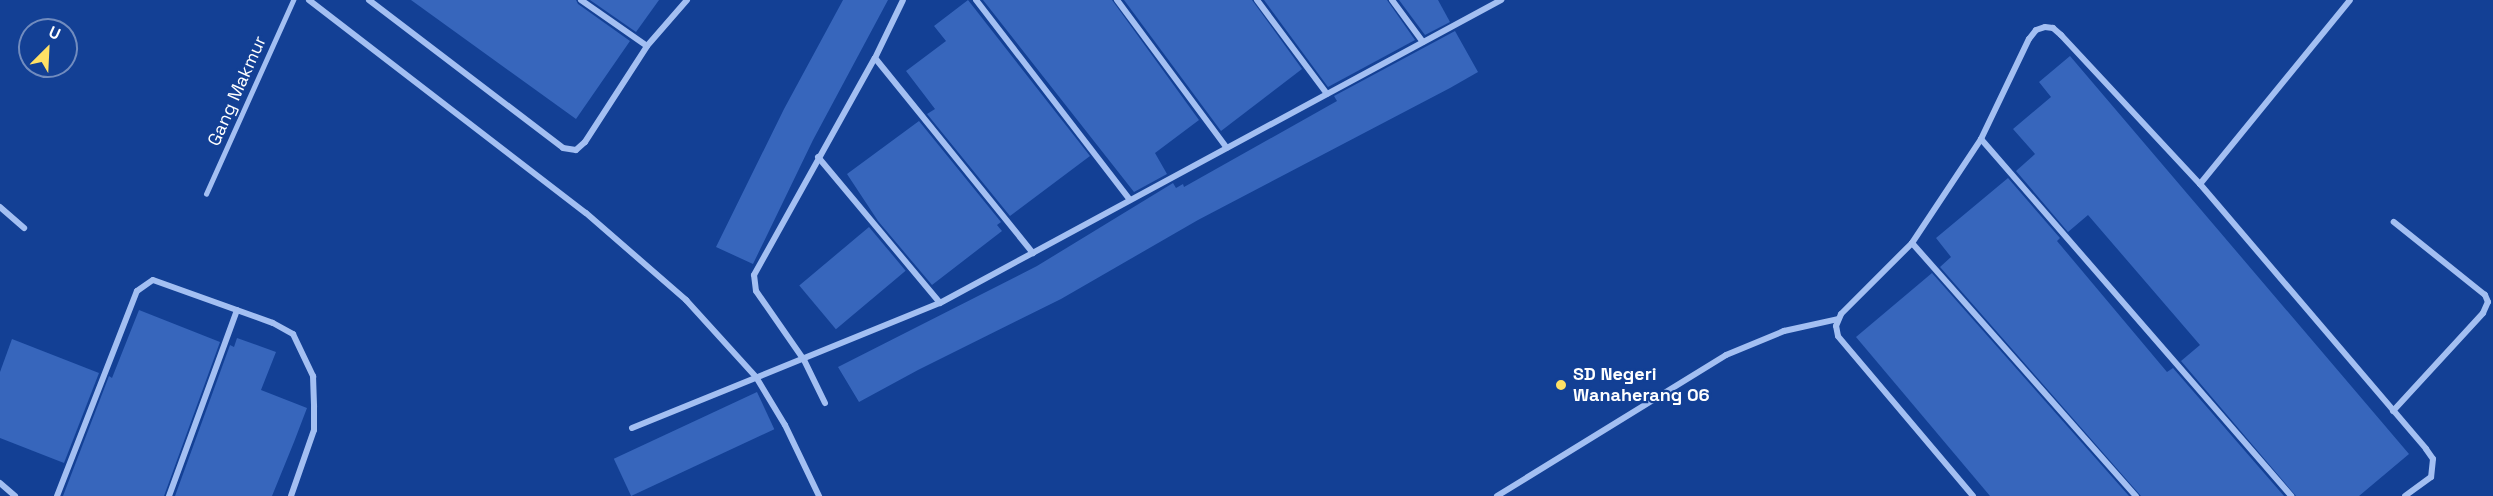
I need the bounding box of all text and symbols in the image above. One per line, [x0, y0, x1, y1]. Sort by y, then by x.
north arrow [18, 18, 78, 78]
text: U [46, 21, 64, 45]
street label: Gang Makmur [203, 33, 271, 149]
place label: SD Negeri Wanaherang 06 [1573, 364, 1710, 406]
marker: SD Negeri Wanaherang 06 [1554, 378, 1568, 392]

